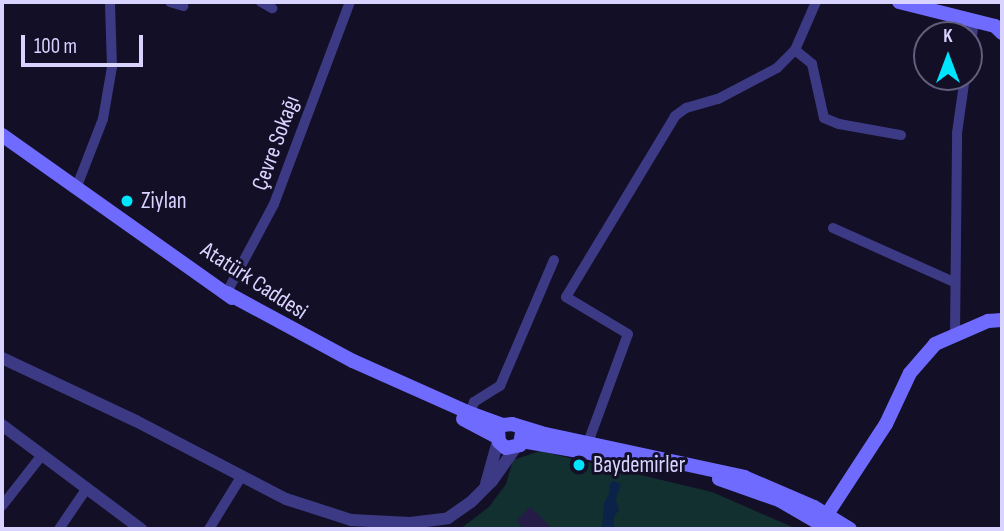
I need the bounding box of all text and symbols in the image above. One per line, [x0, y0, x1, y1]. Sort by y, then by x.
scale bar [24, 21, 147, 65]
north arrow [913, 21, 983, 91]
text: K [943, 25, 953, 48]
text: 100 m [34, 34, 77, 59]
street label: Çevre Sokağı [246, 92, 306, 194]
place label: Ziylan [141, 187, 187, 215]
marker: Ziylan [119, 193, 135, 209]
street label: Atatürk Caddesi [195, 236, 313, 326]
place label: Baydemirler [593, 451, 685, 479]
marker: Baydemirler [571, 457, 587, 473]

